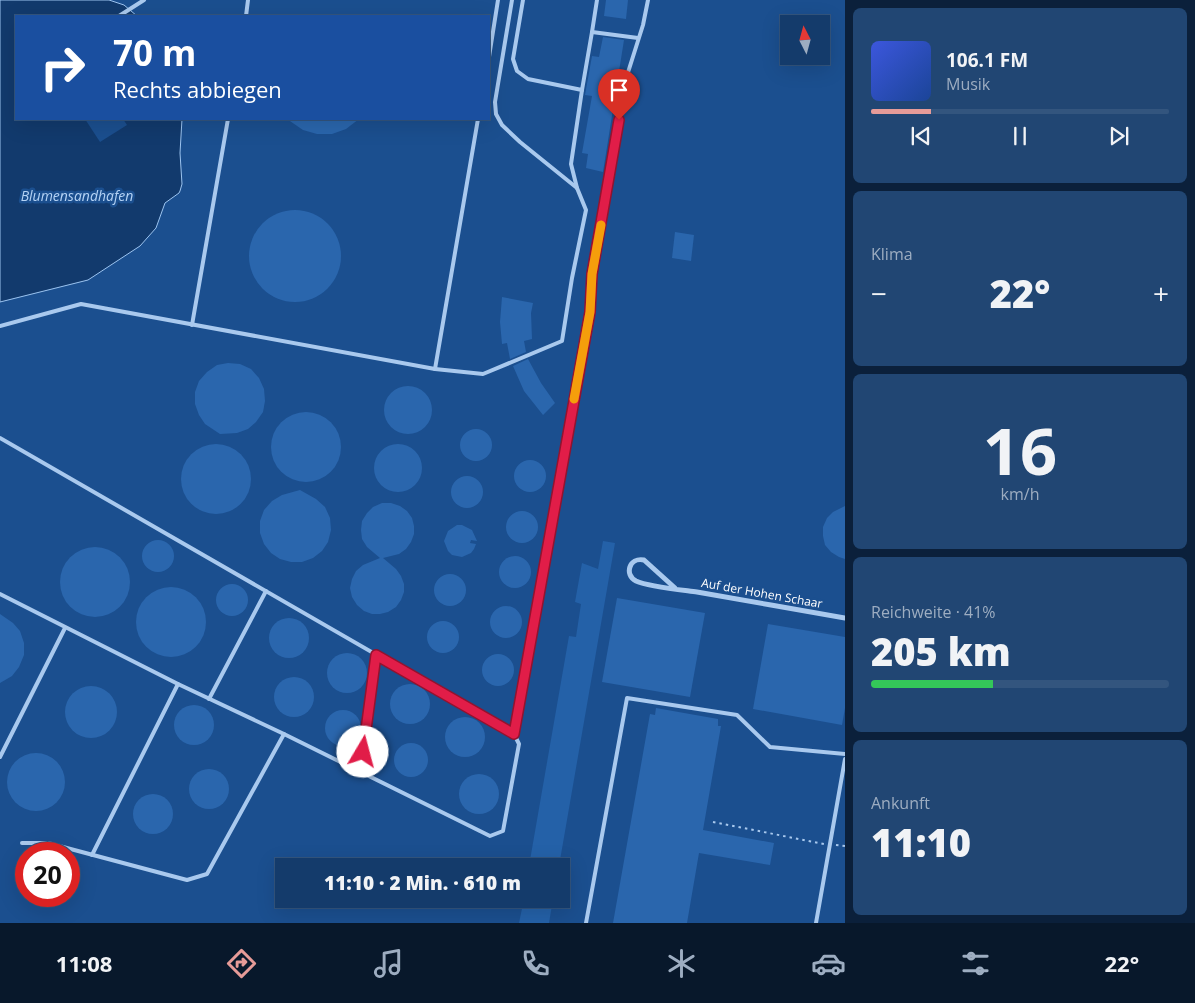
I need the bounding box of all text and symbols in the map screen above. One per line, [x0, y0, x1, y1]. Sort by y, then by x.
north arrow [780, 15, 830, 65]
map controls [780, 15, 830, 65]
text: 70 m [113, 29, 196, 76]
icon: right [30, 35, 95, 100]
text: 106.1 FM [946, 47, 1028, 73]
pin [598, 69, 640, 120]
text: Musik [946, 73, 990, 95]
text: Rechts abbiegen [113, 74, 282, 104]
icon: arrive [605, 76, 633, 104]
icon: previous [907, 122, 935, 150]
icon: pause [1006, 122, 1034, 150]
icon: next [1105, 122, 1133, 150]
water label: Blumensandhafen [21, 186, 133, 205]
text: Klima [871, 243, 913, 265]
text: 22° [990, 267, 1050, 319]
text: − [871, 274, 887, 312]
text: + [1153, 274, 1169, 312]
text: 16 [983, 406, 1057, 494]
text: km/h [1001, 483, 1039, 505]
street label: Auf der Hohen Schaar [700, 574, 824, 612]
text: Reichweite · 41% [871, 601, 996, 623]
text: 205 km [871, 625, 1011, 677]
position arrow [336, 725, 388, 777]
text: Ankunft [871, 792, 930, 814]
text: 11:10 [871, 816, 971, 868]
speed limit sign: 20 [15, 842, 80, 907]
text: 11:10 · 2 Min. · 610 m [324, 870, 521, 896]
icon: directions [224, 946, 259, 981]
icon: music [371, 946, 406, 981]
icon: phone [518, 946, 553, 981]
icon: climate [664, 946, 699, 981]
icon: car [811, 946, 846, 981]
icon: filters [958, 946, 993, 981]
text: 11:08 [56, 948, 112, 978]
text: 22° [1104, 948, 1139, 978]

